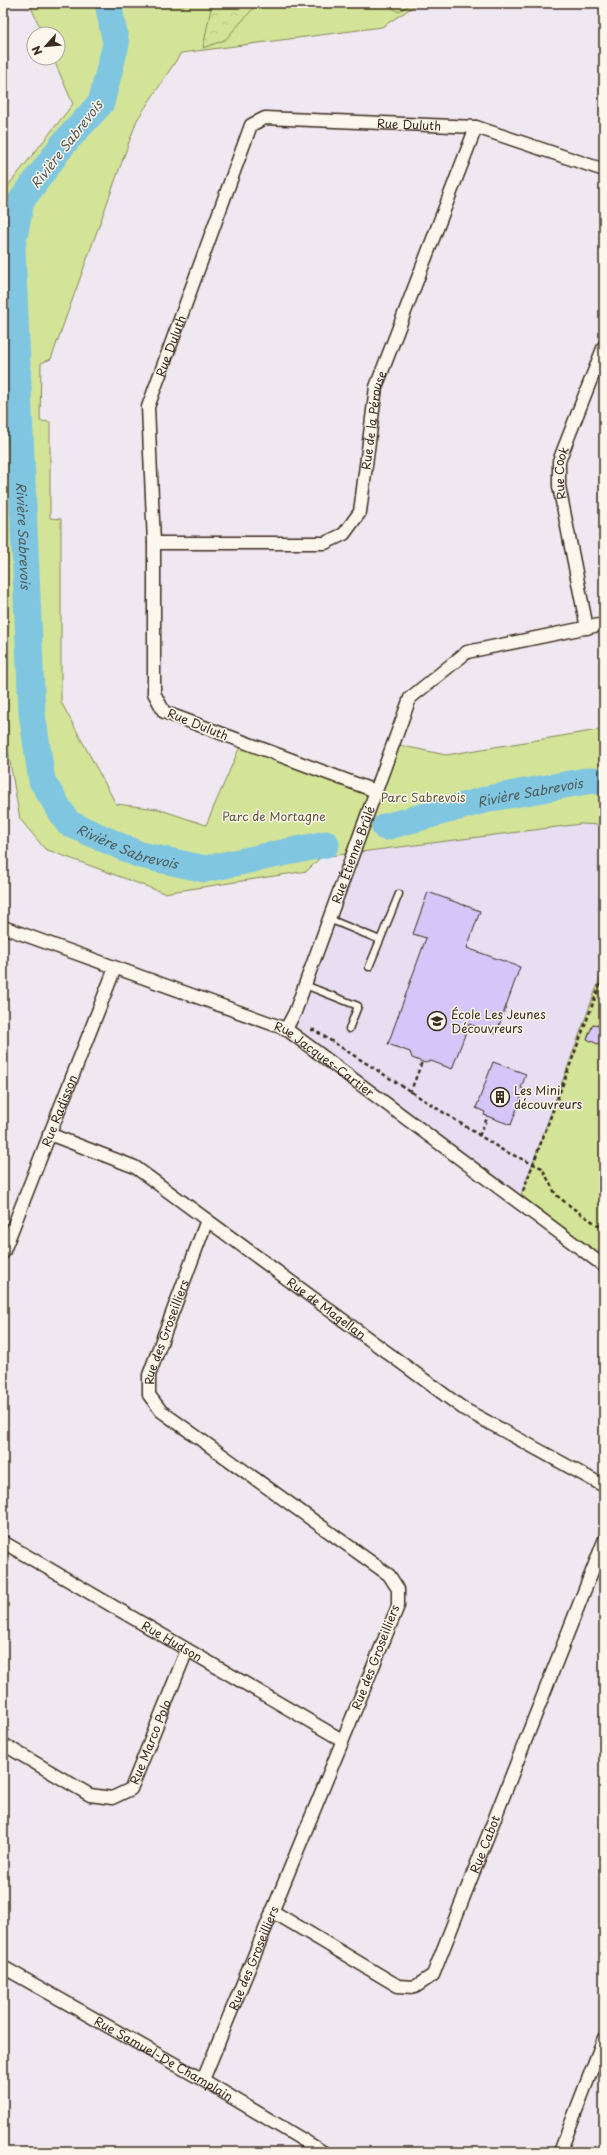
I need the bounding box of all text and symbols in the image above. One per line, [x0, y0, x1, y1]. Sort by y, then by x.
north arrow [26, 26, 66, 66]
text: N [27, 43, 46, 59]
water label: Rivière Sabrevois [26, 95, 107, 192]
street label: Rue Duluth [377, 114, 442, 135]
street label: Rue Duluth [151, 313, 190, 379]
street label: Rue de la Pérouse [356, 368, 391, 471]
street label: Rue Cook [550, 443, 573, 501]
water label: Rivière Sabrevois [13, 482, 36, 591]
street label: Rue Duluth [165, 704, 231, 744]
water label: Rivière Sabrevois [475, 772, 585, 811]
park label: Parc Sabrevois [380, 788, 466, 806]
street label: Rue Étienne Brûlé [327, 803, 379, 906]
park label: Parc de Mortagne [222, 807, 326, 825]
water label: Rivière Sabrevois [74, 819, 181, 873]
place label: École Les Jeunes Découvreurs [451, 1005, 546, 1037]
school or university icon: École Les Jeunes Découvreurs [426, 1010, 448, 1032]
street label: Rue Jacques-Cartier [272, 1017, 378, 1101]
street label: Rue Radisson [37, 1072, 81, 1149]
place label: Les Mini découvreurs [514, 1081, 583, 1113]
building icon: Les Mini découvreurs [489, 1086, 511, 1108]
street label: Rue de Magellan [283, 1273, 370, 1343]
street label: Rue des Groseilliers [140, 1276, 193, 1385]
street label: Rue des Groseilliers [347, 1601, 404, 1712]
street label: Rue Hudson [139, 1616, 206, 1666]
street label: Rue Marco Polo [125, 1696, 175, 1787]
street label: Rue Cabot [465, 1812, 504, 1876]
street label: Rue des Groseilliers [224, 1903, 283, 2013]
street label: Rue Samuel-De Champlain [91, 2012, 237, 2105]

